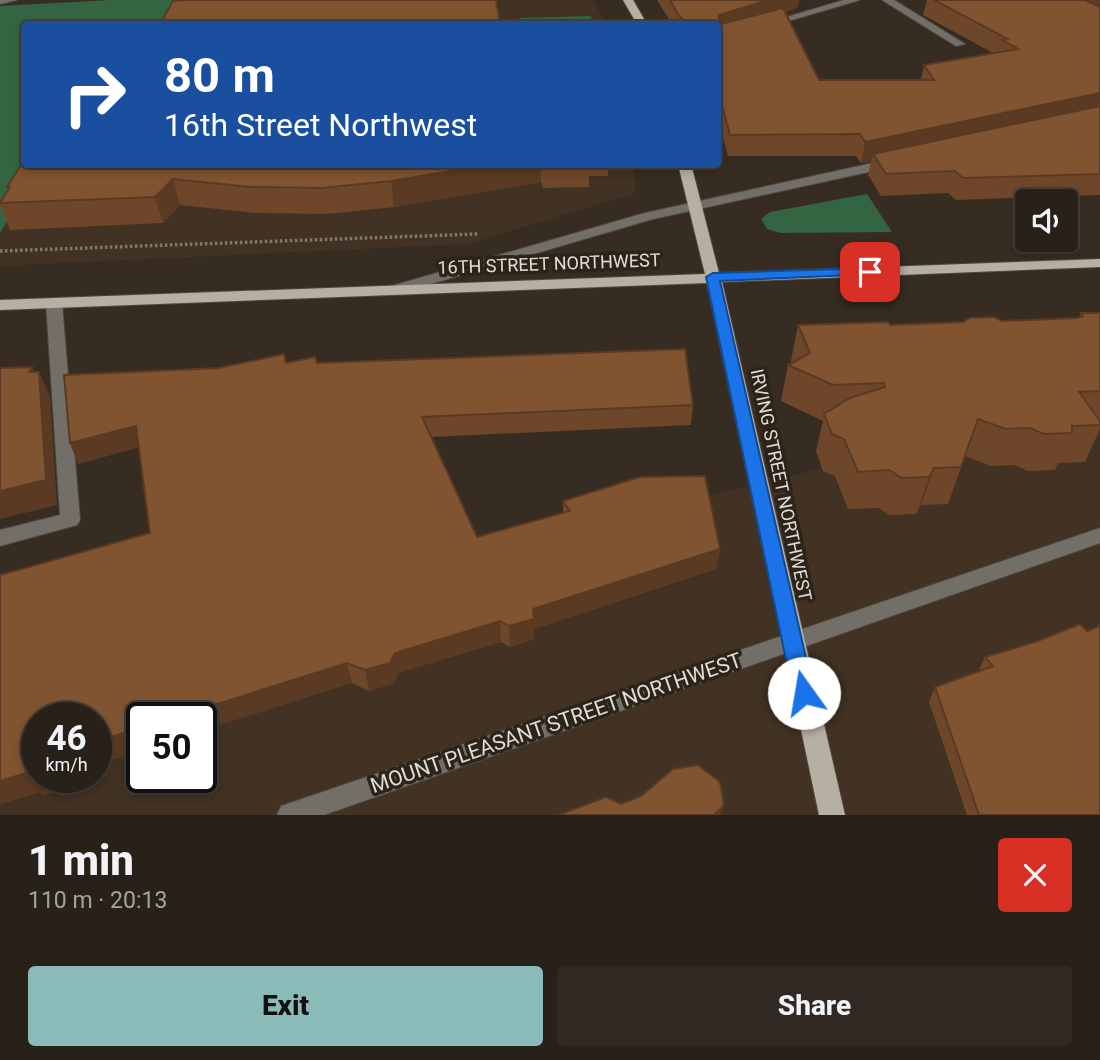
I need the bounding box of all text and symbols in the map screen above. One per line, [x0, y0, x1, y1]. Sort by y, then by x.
text: 80 m [164, 47, 275, 104]
icon: right [49, 49, 140, 140]
text: 16th Street Northwest [164, 106, 477, 144]
map controls [1015, 189, 1078, 252]
button: sound [1015, 189, 1078, 252]
pin [840, 242, 900, 302]
street label: 16TH STREET NORTHWEST [437, 249, 661, 278]
icon: arrive [851, 253, 889, 291]
street label: IRVING STREET NORTHWEST [747, 367, 816, 603]
street label: MOUNT PLEASANT STREET NORTHWEST [367, 648, 745, 798]
position arrow [767, 656, 841, 730]
speed limit sign: 50 [126, 702, 217, 793]
text: 46 [46, 718, 87, 759]
text: km/h [45, 754, 88, 775]
text: 1 min [28, 836, 134, 885]
button: close [998, 838, 1072, 912]
text: 110 m · 20:13 [28, 887, 167, 914]
button: Exit [28, 966, 543, 1046]
button: Share [557, 966, 1072, 1046]

